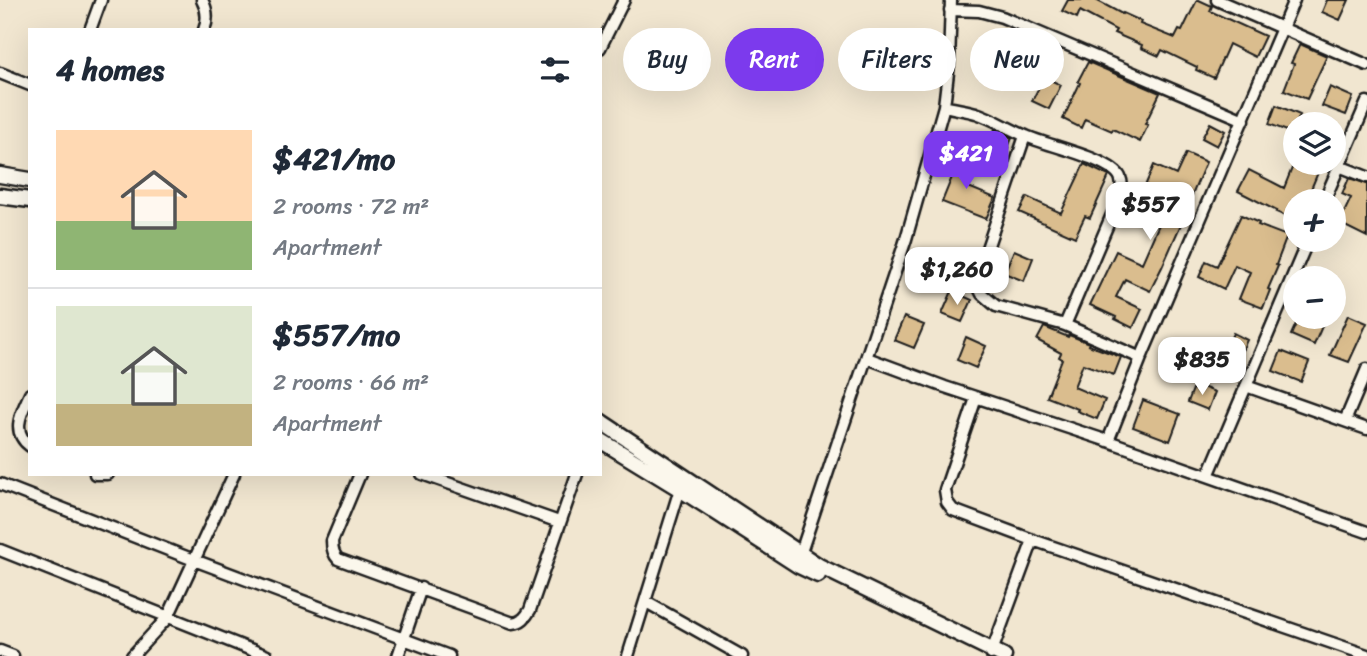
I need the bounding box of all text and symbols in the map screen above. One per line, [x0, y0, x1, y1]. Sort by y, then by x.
chip: Buy [623, 28, 711, 91]
chip: Rent [725, 28, 824, 91]
chip: Filters [838, 28, 956, 91]
chip: New [970, 28, 1064, 91]
text: 4 homes [56, 43, 164, 97]
icon: filters [536, 51, 574, 89]
map controls [1283, 112, 1346, 329]
button: layers [1283, 112, 1346, 175]
text: $421/mo [273, 132, 395, 186]
pin: $421 [925, 132, 1007, 191]
text: $421 [940, 133, 993, 174]
icon: home [112, 158, 196, 242]
pin: $557 [1109, 182, 1191, 242]
text: $557 [1122, 184, 1178, 225]
text: 2 rooms · 72 m² [273, 186, 429, 227]
button: + [1283, 189, 1346, 252]
text: Apartment [273, 227, 382, 268]
pin: $1,260 [900, 247, 1014, 307]
text: $1,260 [921, 249, 993, 290]
button: − [1283, 266, 1346, 329]
text: $557/mo [273, 308, 400, 362]
icon: home [112, 334, 196, 418]
pin: $835 [1161, 338, 1243, 397]
text: $835 [1174, 339, 1230, 380]
text: 2 rooms · 66 m² [273, 362, 429, 403]
text: Apartment [273, 403, 382, 444]

